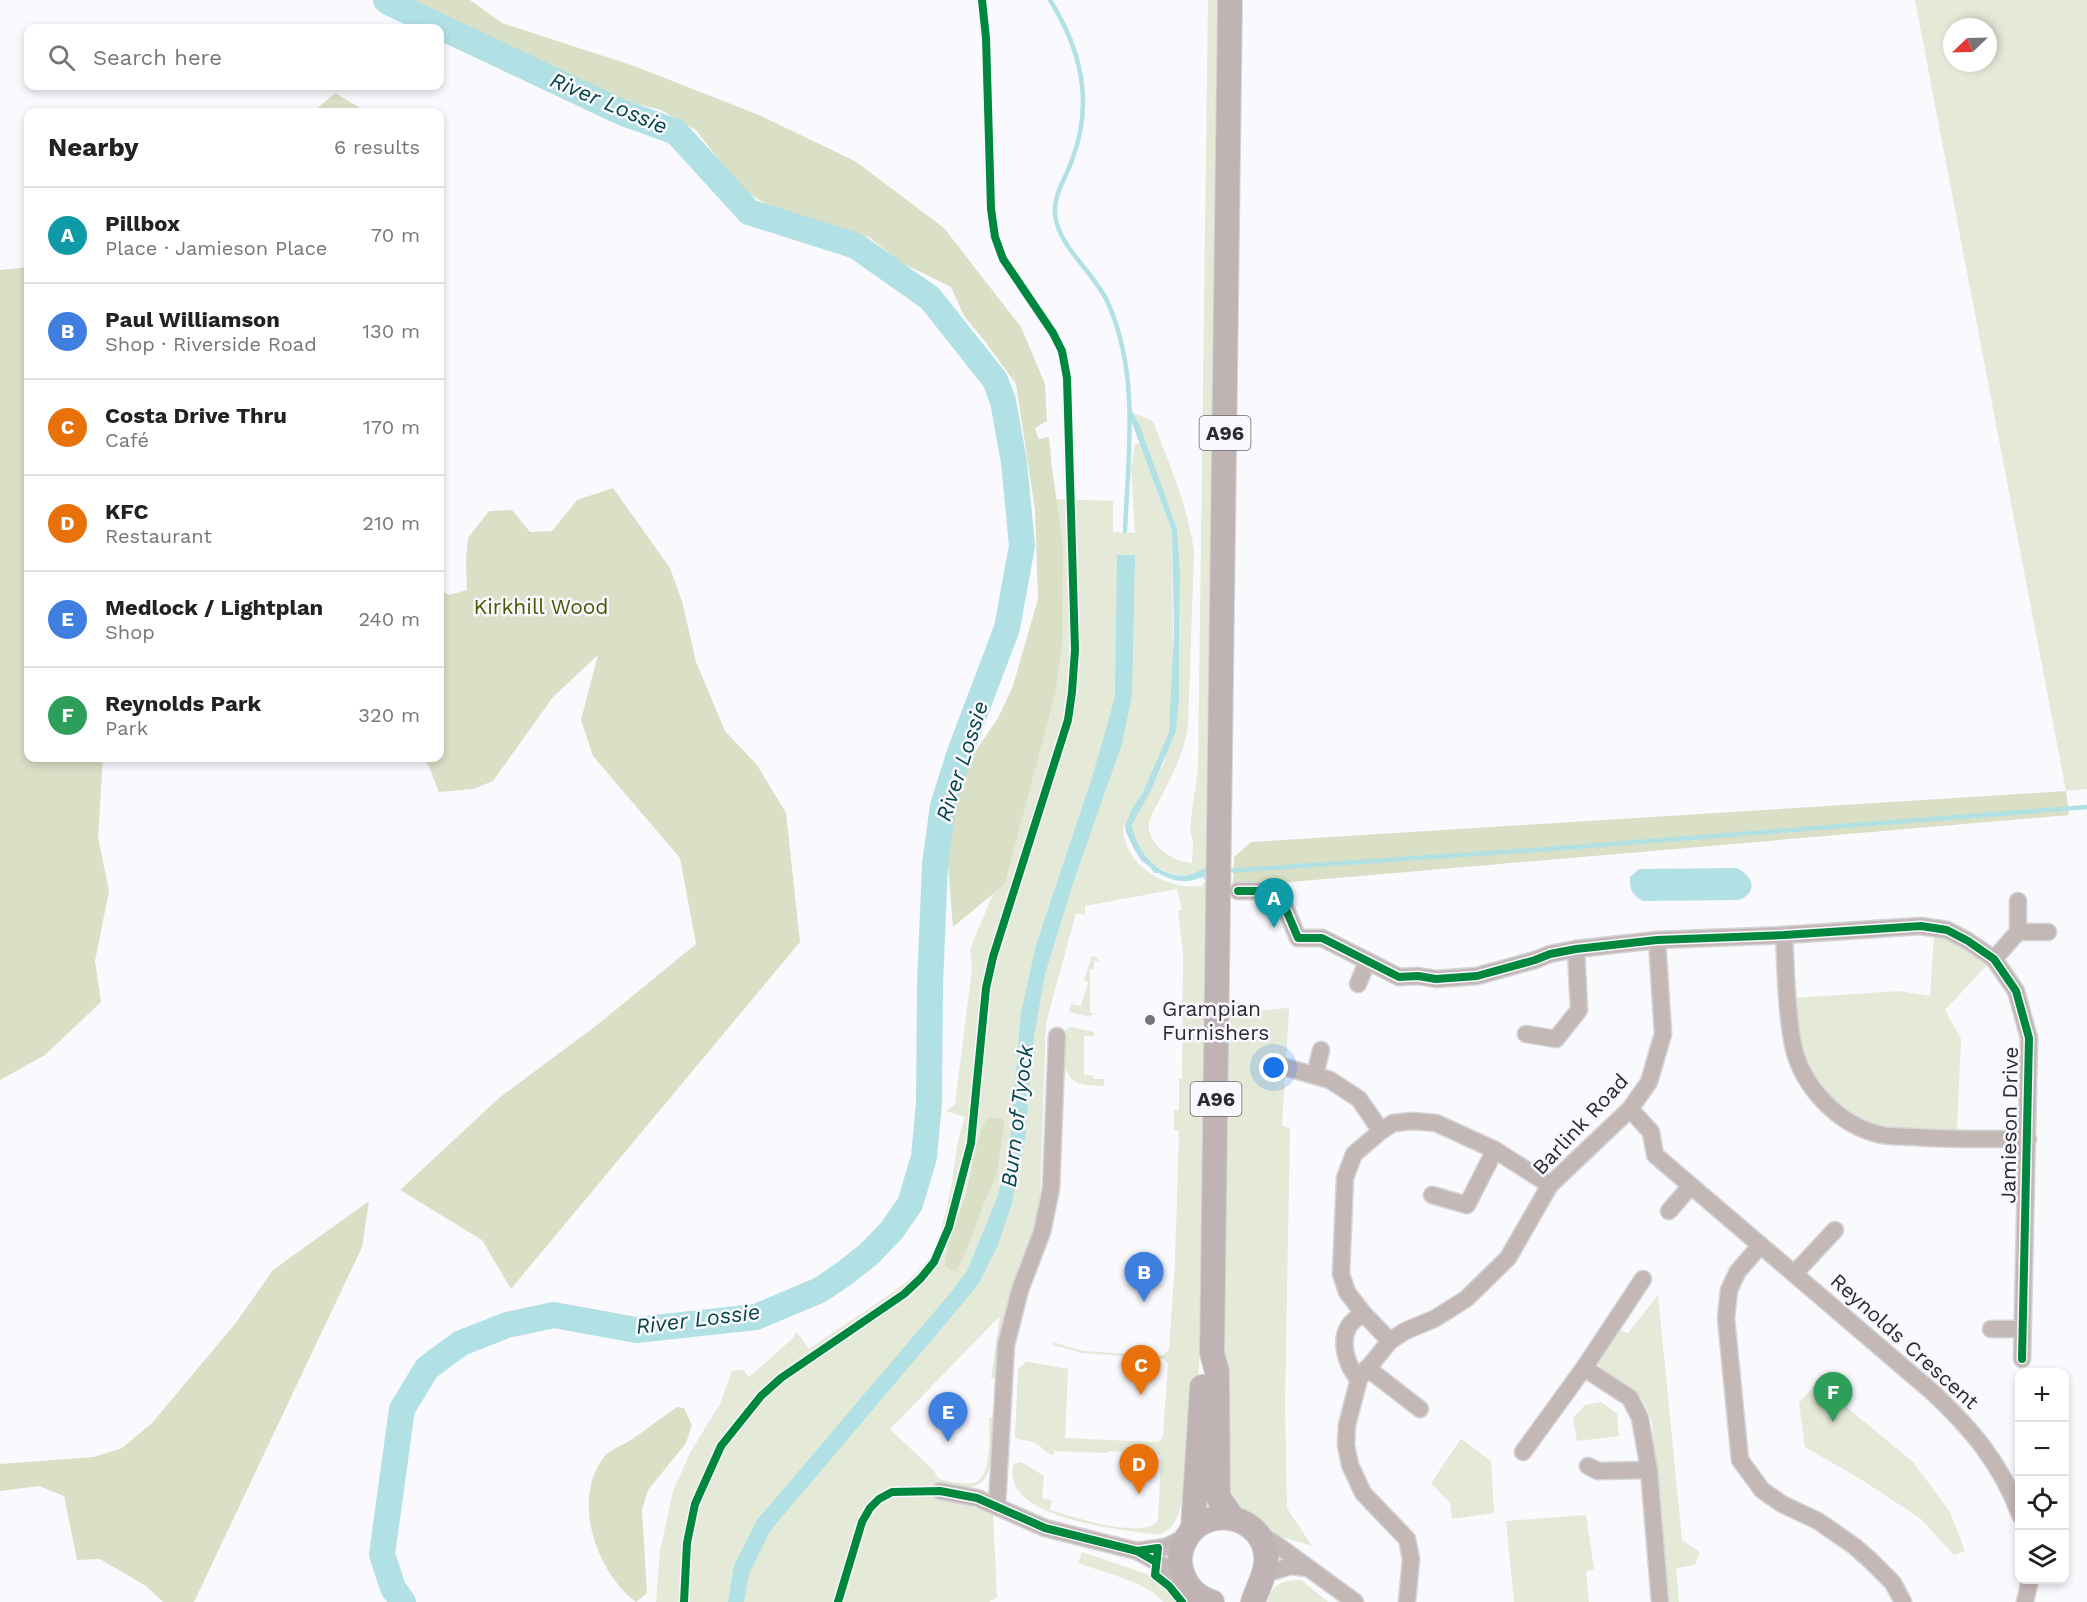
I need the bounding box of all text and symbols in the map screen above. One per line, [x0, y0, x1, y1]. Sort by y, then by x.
north arrow [1943, 18, 1997, 72]
search box [24, 24, 444, 90]
icon: search [45, 41, 78, 74]
text: Search here [93, 45, 222, 70]
water label: River Lossie [546, 67, 672, 139]
text: Nearby [48, 132, 139, 162]
text: 6 results [334, 135, 420, 159]
text: Pillbox [105, 211, 180, 236]
text: A [61, 223, 74, 247]
text: 70 m [371, 223, 420, 247]
text: Place · Jamieson Place [105, 236, 327, 260]
text: Paul Williamson [105, 307, 280, 332]
text: B [61, 319, 74, 343]
text: 130 m [362, 319, 420, 343]
text: Shop · Riverside Road [105, 332, 317, 356]
text: Costa Drive Thru [105, 403, 287, 428]
text: C [61, 415, 74, 439]
text: 170 m [363, 415, 420, 439]
road number: A96 [1200, 416, 1250, 450]
text: Café [105, 428, 149, 452]
text: KFC [105, 499, 149, 524]
text: D [60, 511, 75, 535]
text: 210 m [362, 511, 420, 535]
text: Restaurant [105, 524, 212, 548]
park label: Kirkhill Wood [473, 594, 609, 619]
text: Medlock / Lightplan [105, 595, 323, 620]
text: E [61, 607, 74, 631]
text: 240 m [358, 607, 420, 631]
text: Shop [105, 620, 155, 644]
text: Reynolds Park [105, 691, 261, 716]
water label: River Lossie [931, 698, 993, 824]
text: F [61, 703, 74, 727]
text: 320 m [358, 703, 420, 727]
text: Park [105, 716, 148, 740]
pin: A [1254, 878, 1294, 928]
place label: Grampian Furnishers [1162, 996, 1269, 1045]
marker: Grampian Furnishers [1143, 1013, 1157, 1027]
water label: Burn of Tyock [996, 1042, 1038, 1189]
street label: Jamieson Drive [1995, 1046, 2023, 1204]
your location [1259, 1053, 1288, 1082]
street label: Barlink Road [1527, 1068, 1633, 1180]
road number: A96 [1190, 1082, 1242, 1116]
pin: B [1124, 1252, 1164, 1302]
street label: Reynolds Crescent [1826, 1268, 1984, 1414]
water label: River Lossie [634, 1299, 762, 1339]
pin: C [1122, 1346, 1160, 1395]
map controls [2015, 1368, 2069, 1584]
button: + [2015, 1368, 2069, 1422]
pin: F [1814, 1372, 1852, 1422]
pin: E [928, 1392, 968, 1442]
button: − [2015, 1422, 2069, 1476]
pin: D [1120, 1444, 1158, 1494]
button: locate [2015, 1476, 2069, 1530]
button: layers [2015, 1530, 2069, 1584]

